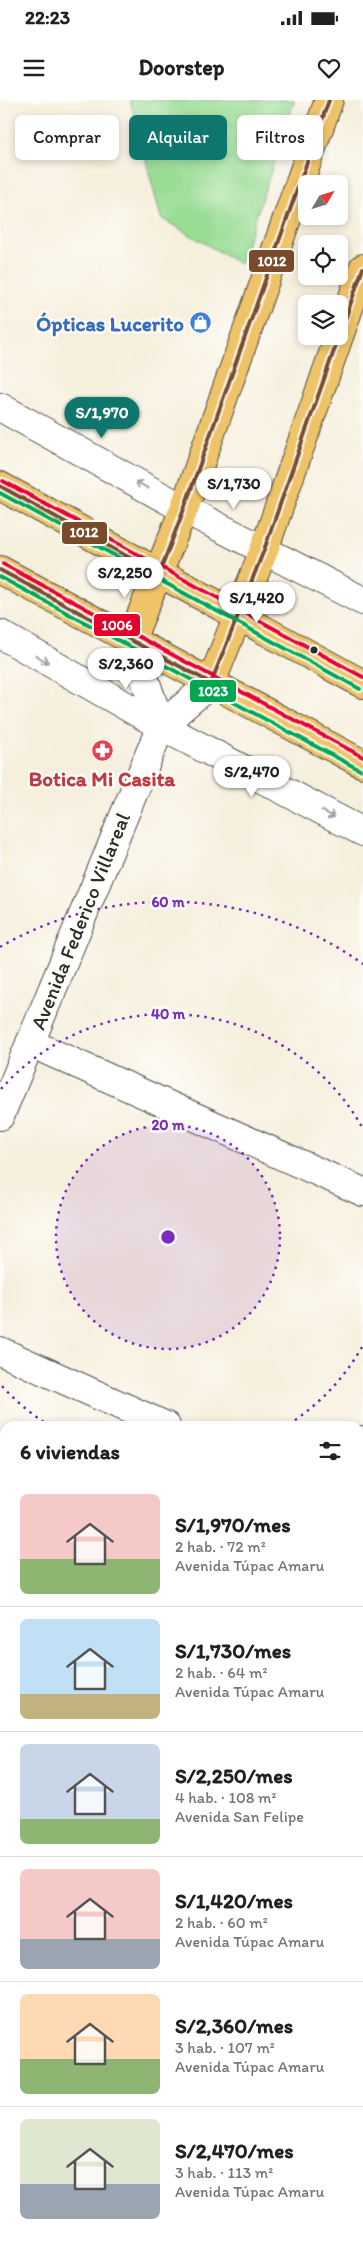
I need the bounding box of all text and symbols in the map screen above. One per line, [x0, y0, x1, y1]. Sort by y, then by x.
text: 22:23 [25, 6, 70, 29]
icon: menu [20, 54, 48, 82]
text: Doorstep [138, 54, 225, 81]
icon: heart [315, 54, 343, 82]
chip: Comprar [15, 115, 119, 160]
chip: Alquilar [129, 115, 227, 160]
chip: Filtros [237, 115, 323, 160]
north arrow [298, 175, 348, 225]
map controls [298, 175, 348, 345]
button: locate [298, 235, 348, 285]
line badge: 1012 [248, 249, 295, 273]
text: 1012 [258, 253, 287, 270]
button: layers [298, 295, 348, 345]
place label: Ópticas Lucerito [36, 311, 184, 337]
shop icon: Ópticas Lucerito [188, 311, 212, 335]
pin: S/1,970 [56, 396, 148, 439]
text: S/1,970 [75, 403, 129, 422]
pin: S/1,730 [188, 468, 280, 510]
text: S/1,730 [207, 474, 261, 493]
one-way arrow [135, 480, 149, 490]
line badge: 1012 [61, 521, 108, 545]
text: 1012 [70, 524, 99, 541]
pin: S/2,250 [79, 556, 171, 599]
text: S/2,250 [98, 563, 152, 582]
pin: S/1,420 [211, 582, 303, 624]
text: S/1,420 [230, 588, 284, 607]
line badge: 1006 [93, 613, 141, 637]
text: 1006 [101, 617, 133, 634]
unlabelled marker [309, 645, 319, 655]
pin: S/2,360 [80, 648, 172, 690]
one-way arrow [35, 654, 49, 664]
text: S/2,360 [99, 654, 153, 673]
line badge: 1023 [189, 679, 237, 703]
text: 1023 [198, 683, 228, 700]
pharmacy icon: Botica Mi Casita [90, 739, 114, 763]
pin: S/2,470 [206, 756, 298, 798]
text: S/2,470 [224, 762, 280, 781]
place label: Botica Mi Casita [29, 766, 176, 791]
street label: Avenida Federico Villareal [25, 809, 135, 1033]
one-way arrow [320, 810, 335, 819]
text: 60 m [151, 893, 185, 911]
text: 40 m [151, 1005, 186, 1023]
text: 20 m [151, 1116, 185, 1134]
centre of rings [159, 1228, 177, 1246]
icon: filters [316, 1437, 344, 1465]
text: 6 viviendas [20, 1439, 120, 1464]
text: S/1,970/mes [175, 1512, 291, 1537]
icon: home [60, 1514, 120, 1574]
text: 2 hab. · 72 m² [175, 1537, 266, 1556]
text: Avenida Túpac Amaru [175, 1556, 324, 1575]
text: S/1,730/mes [175, 1638, 291, 1663]
icon: home [60, 1639, 120, 1699]
text: 2 hab. · 64 m² [175, 1663, 267, 1682]
text: Avenida Túpac Amaru [175, 1682, 324, 1701]
text: S/2,250/mes [175, 1763, 293, 1788]
icon: home [60, 1764, 120, 1824]
text: 4 hab. · 108 m² [175, 1788, 277, 1807]
text: Avenida San Felipe [175, 1807, 304, 1826]
text: S/1,420/mes [175, 1888, 293, 1913]
icon: home [60, 1889, 120, 1949]
text: 2 hab. · 60 m² [175, 1913, 268, 1932]
text: Avenida Túpac Amaru [175, 1932, 324, 1951]
text: S/2,360/mes [175, 2013, 293, 2038]
icon: home [60, 2014, 120, 2074]
text: 3 hab. · 107 m² [175, 2038, 275, 2057]
text: Avenida Túpac Amaru [175, 2057, 324, 2076]
text: S/2,470/mes [175, 2138, 294, 2163]
icon: home [60, 2139, 120, 2199]
text: 3 hab. · 113 m² [175, 2163, 273, 2182]
text: Avenida Túpac Amaru [175, 2182, 324, 2201]

